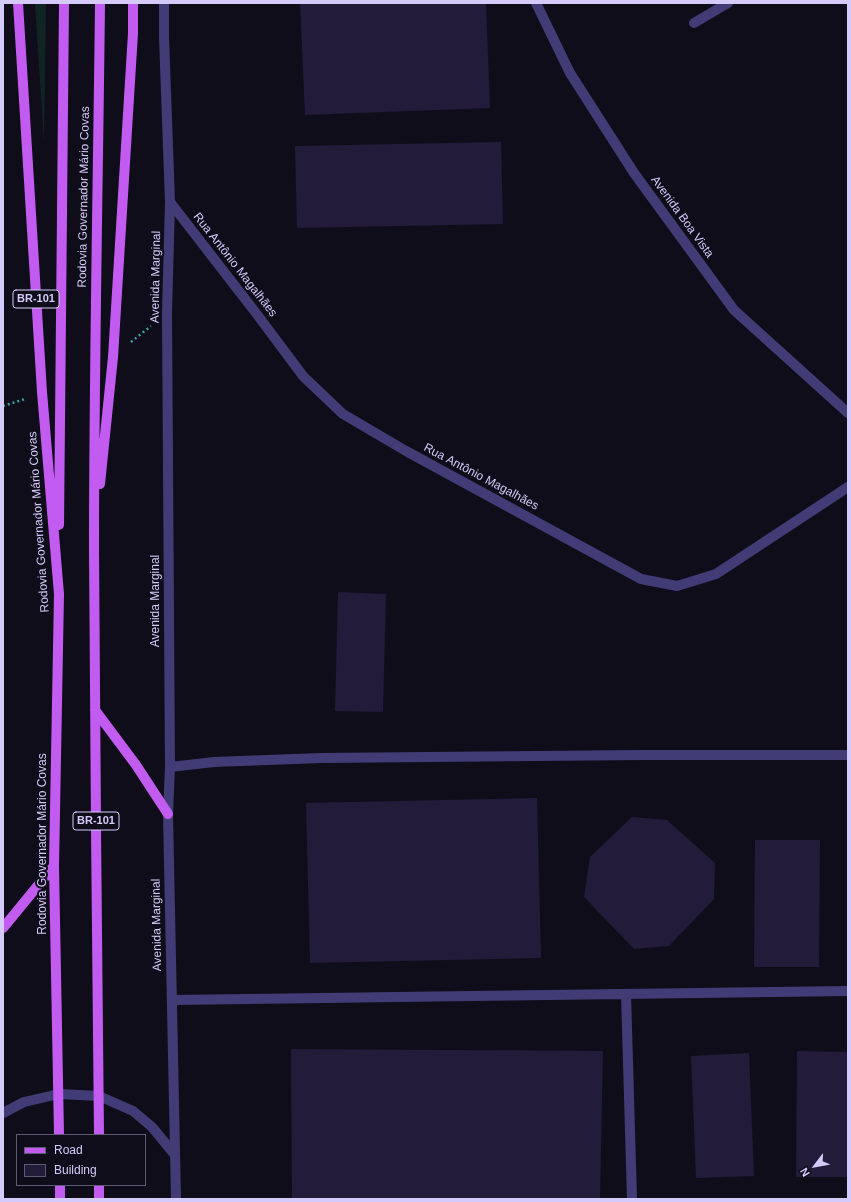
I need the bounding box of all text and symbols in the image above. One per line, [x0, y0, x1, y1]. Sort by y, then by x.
street label: Rodovia Governador Mário Covas [75, 106, 93, 288]
street label: Avenida Boa Vista [647, 173, 717, 261]
street label: Rua Antônio Magalhães [190, 210, 280, 320]
street label: Avenida Marginal [148, 231, 164, 323]
road number: BR-101 [13, 290, 59, 308]
street label: Rodovia Governador Mário Covas [25, 431, 53, 613]
street label: Rua Antônio Magalhães [421, 441, 541, 513]
street label: Avenida Marginal [149, 555, 163, 647]
street label: Rodovia Governador Mário Covas [36, 753, 50, 935]
road number: BR-101 [73, 812, 119, 830]
street label: Avenida Marginal [149, 879, 165, 971]
legend [16, 1134, 146, 1186]
text: Road [54, 1143, 83, 1157]
north arrow [795, 1146, 835, 1186]
text: Building [54, 1163, 97, 1177]
text: N [798, 1166, 812, 1179]

